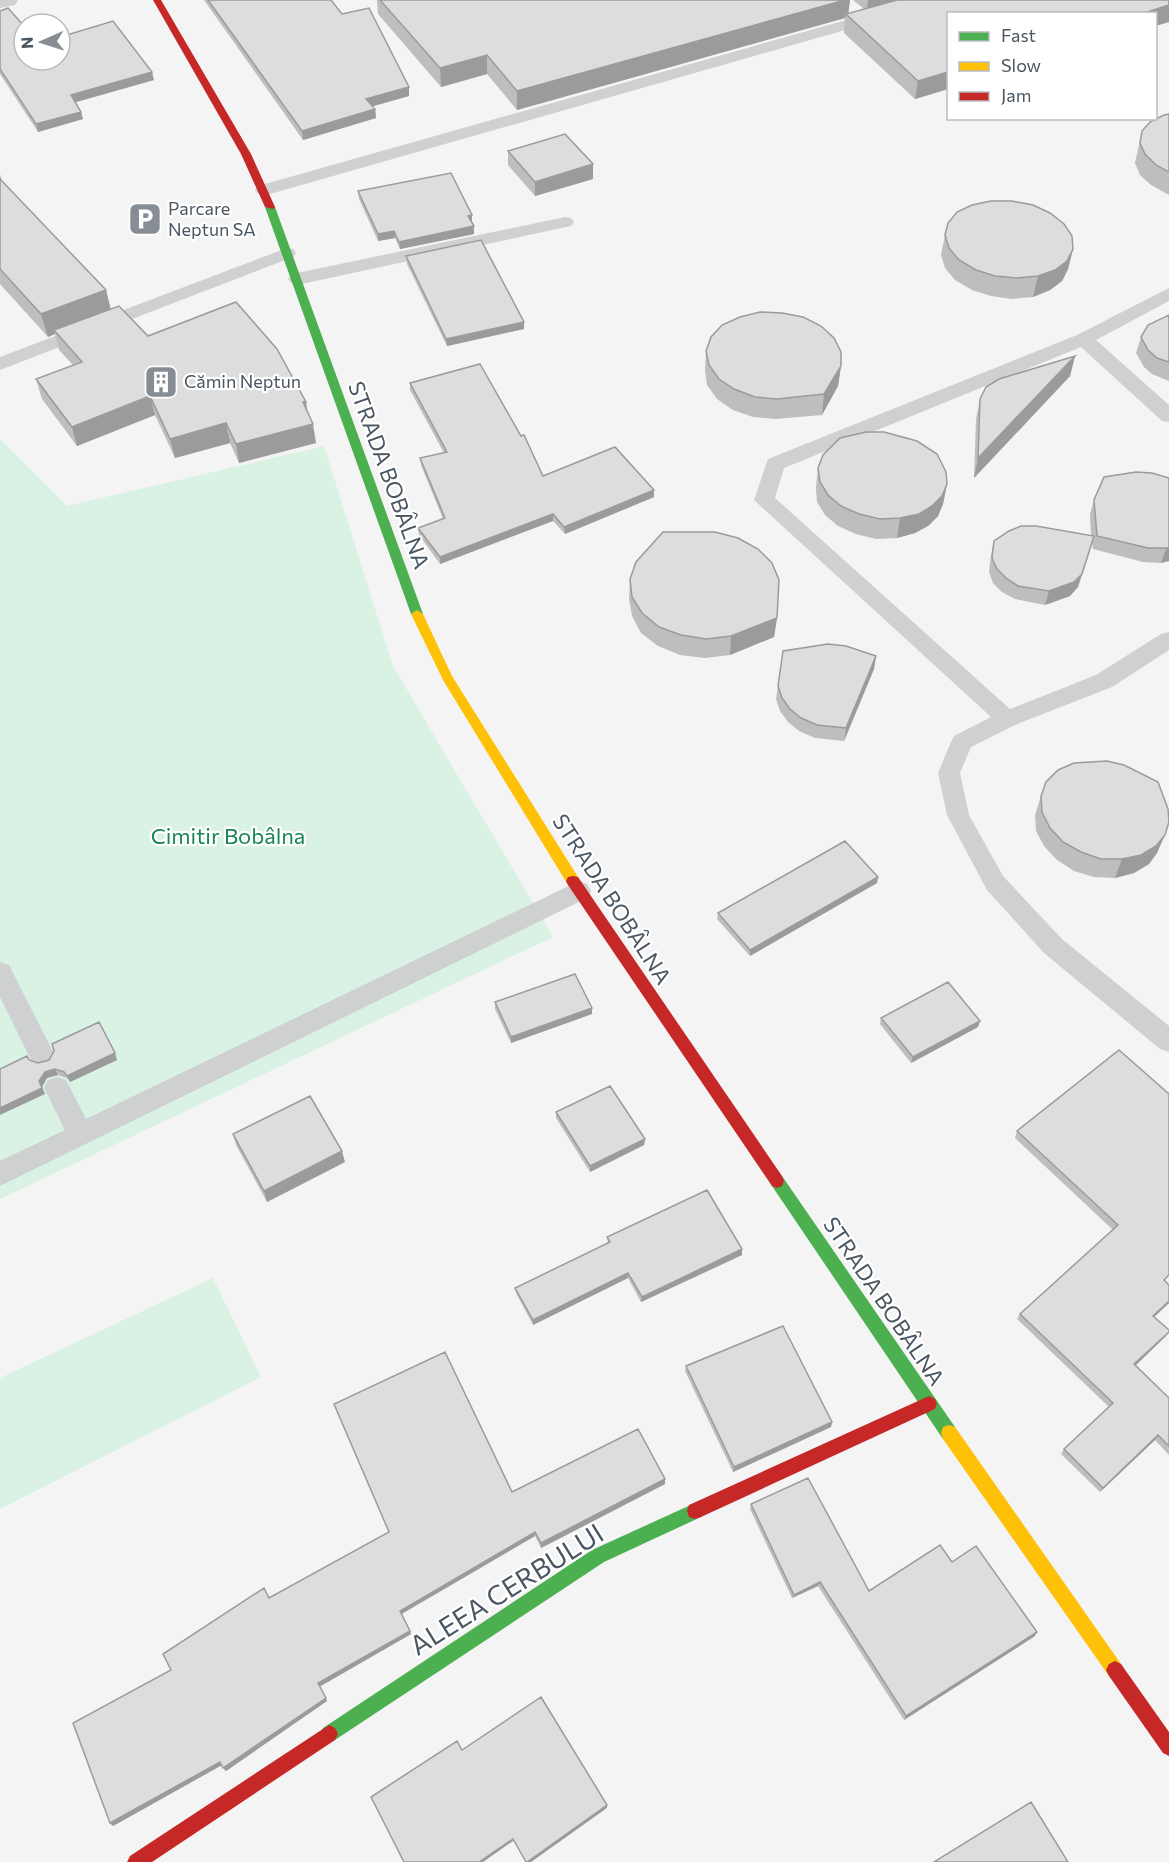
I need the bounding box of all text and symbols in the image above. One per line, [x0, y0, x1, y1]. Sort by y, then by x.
north arrow [12, 12, 72, 72]
legend [947, 12, 1157, 120]
text: Fast [1001, 24, 1036, 46]
text: N [17, 36, 36, 49]
text: Slow [1001, 54, 1041, 76]
text: Jam [1001, 84, 1031, 106]
place label: Parcare Neptun SA [168, 197, 256, 240]
parking icon: Parcare Neptun SA [127, 201, 163, 237]
building icon: Cămin Neptun [143, 364, 179, 400]
place label: Cămin Neptun [184, 370, 301, 392]
street label: STRADA BOBÂLNA [343, 377, 436, 572]
street label: STRADA BOBÂLNA [547, 809, 678, 989]
park label: Cimitir Bobâlna [151, 822, 305, 849]
street label: STRADA BOBÂLNA [818, 1211, 951, 1390]
street label: ALEEA CERBULUI [403, 1516, 609, 1662]

